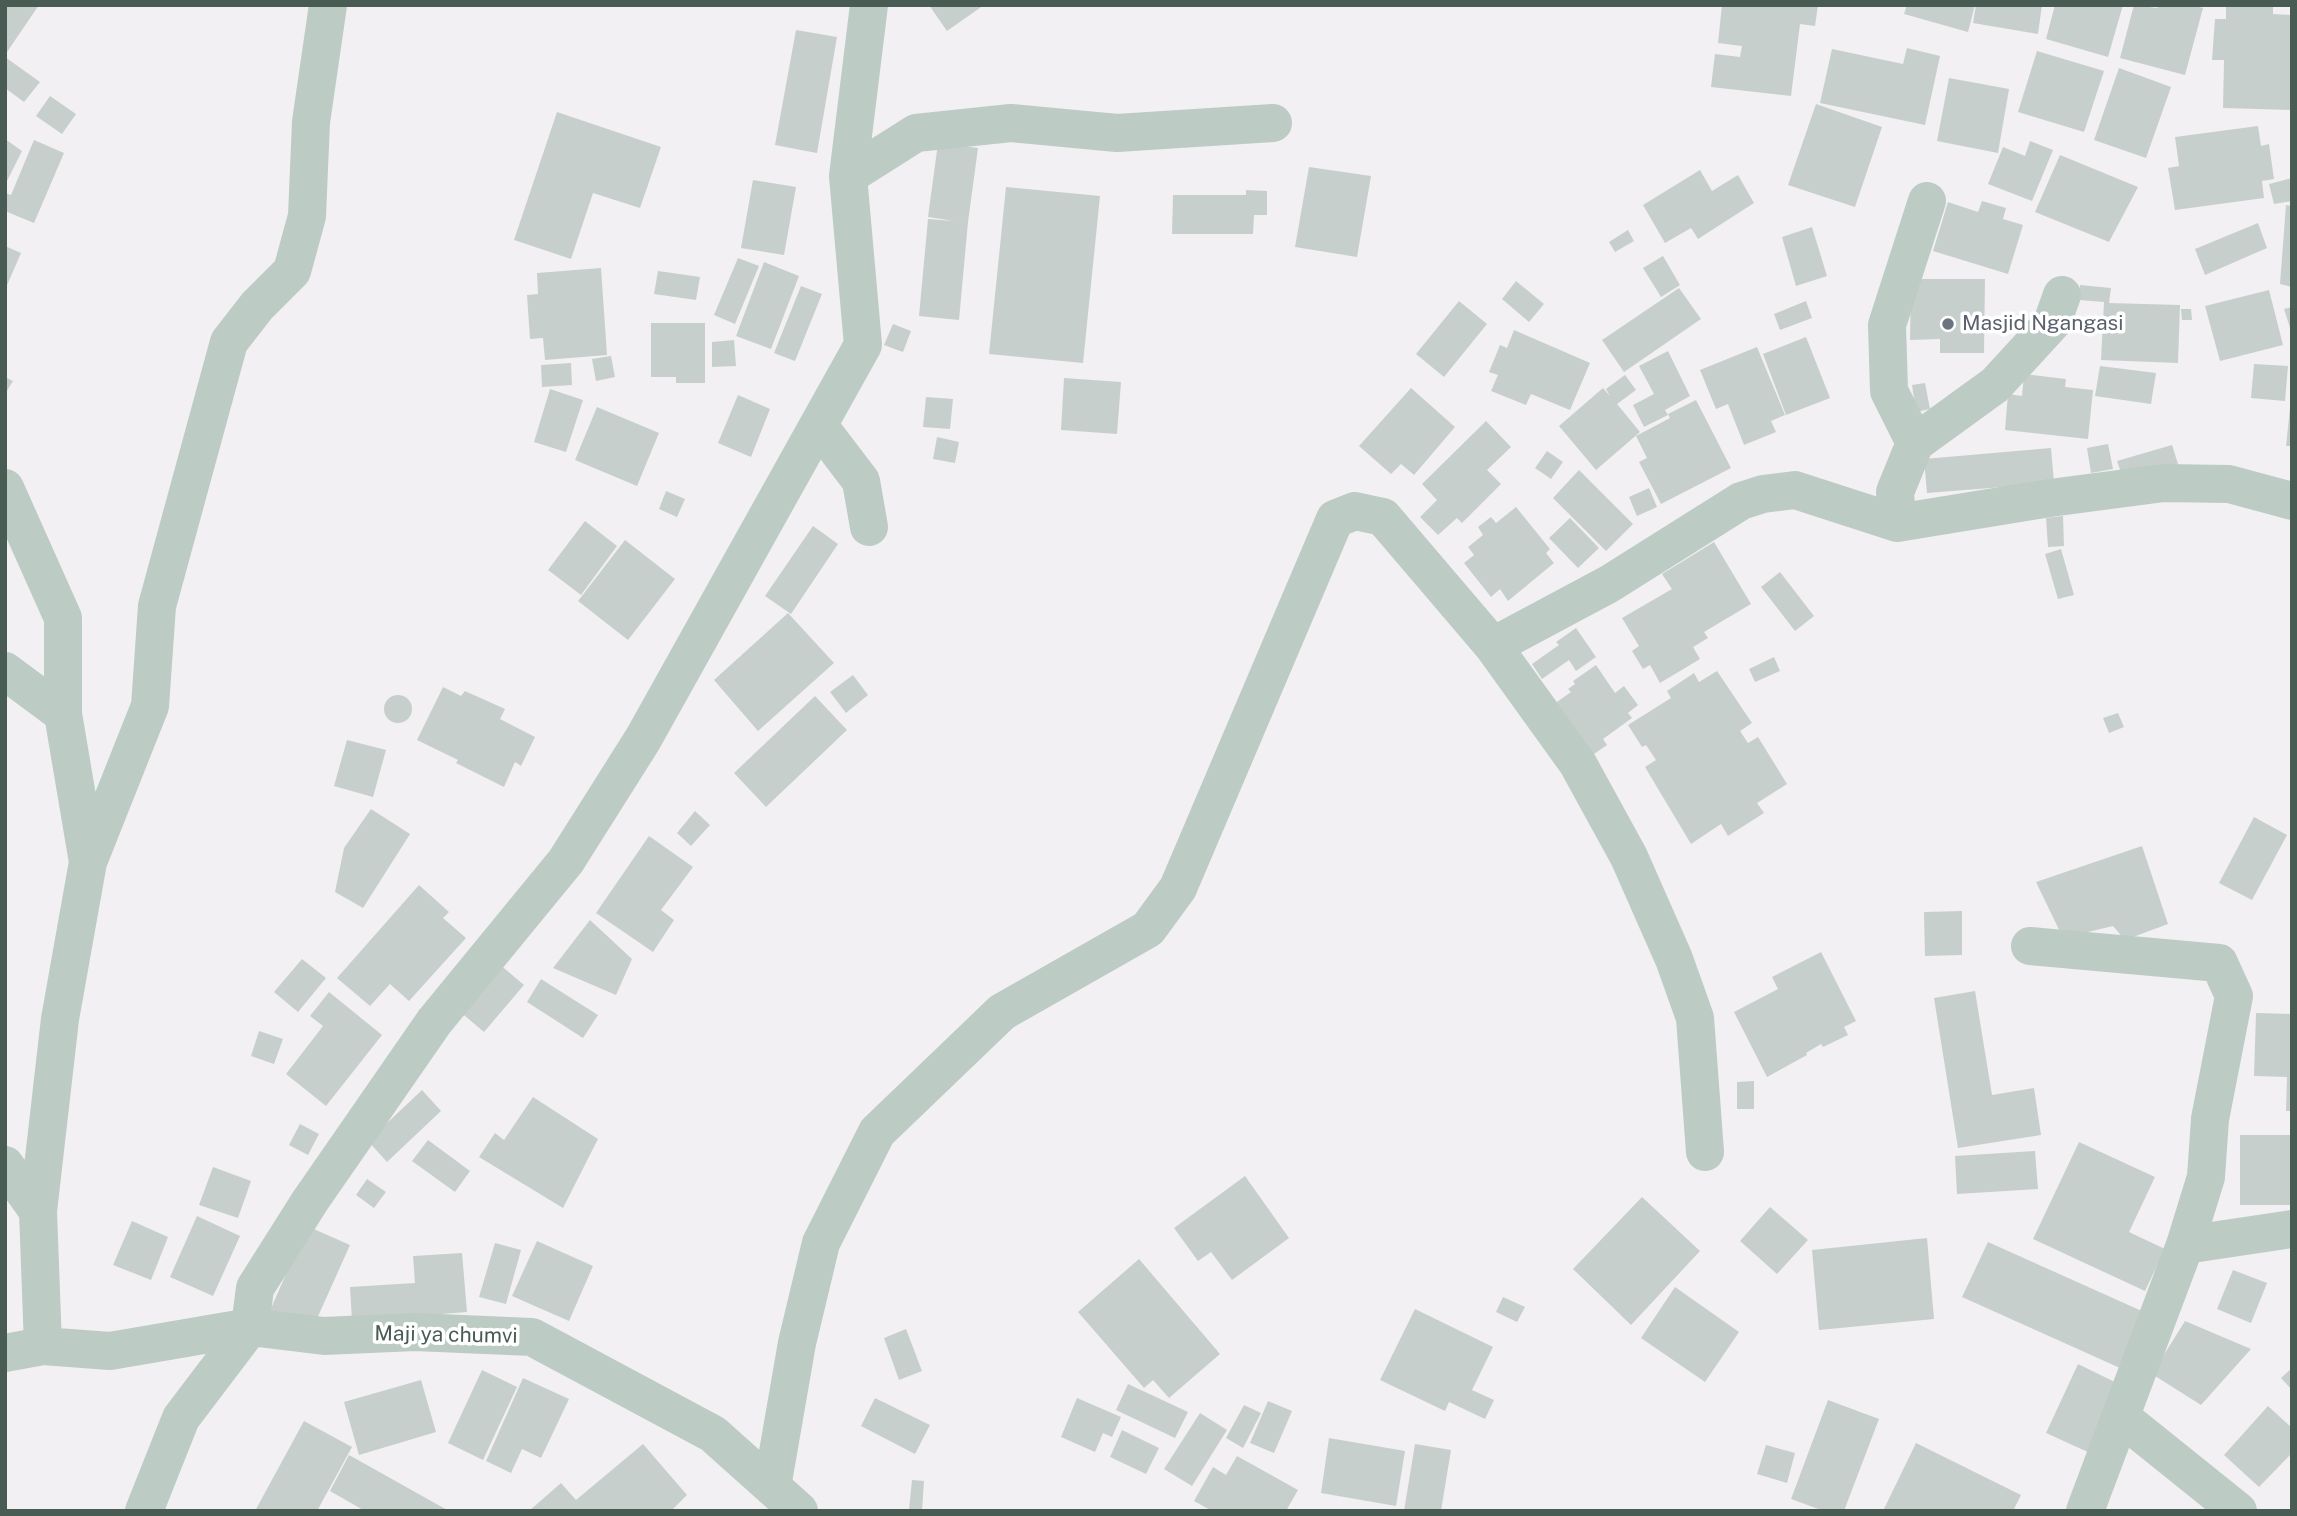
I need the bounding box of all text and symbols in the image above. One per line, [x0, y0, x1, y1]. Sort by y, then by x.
place label: Masjid Ngangasi [1962, 311, 2123, 337]
marker: Masjid Ngangasi [1940, 316, 1956, 332]
street label: Maji ya chumvi [374, 1321, 518, 1349]

